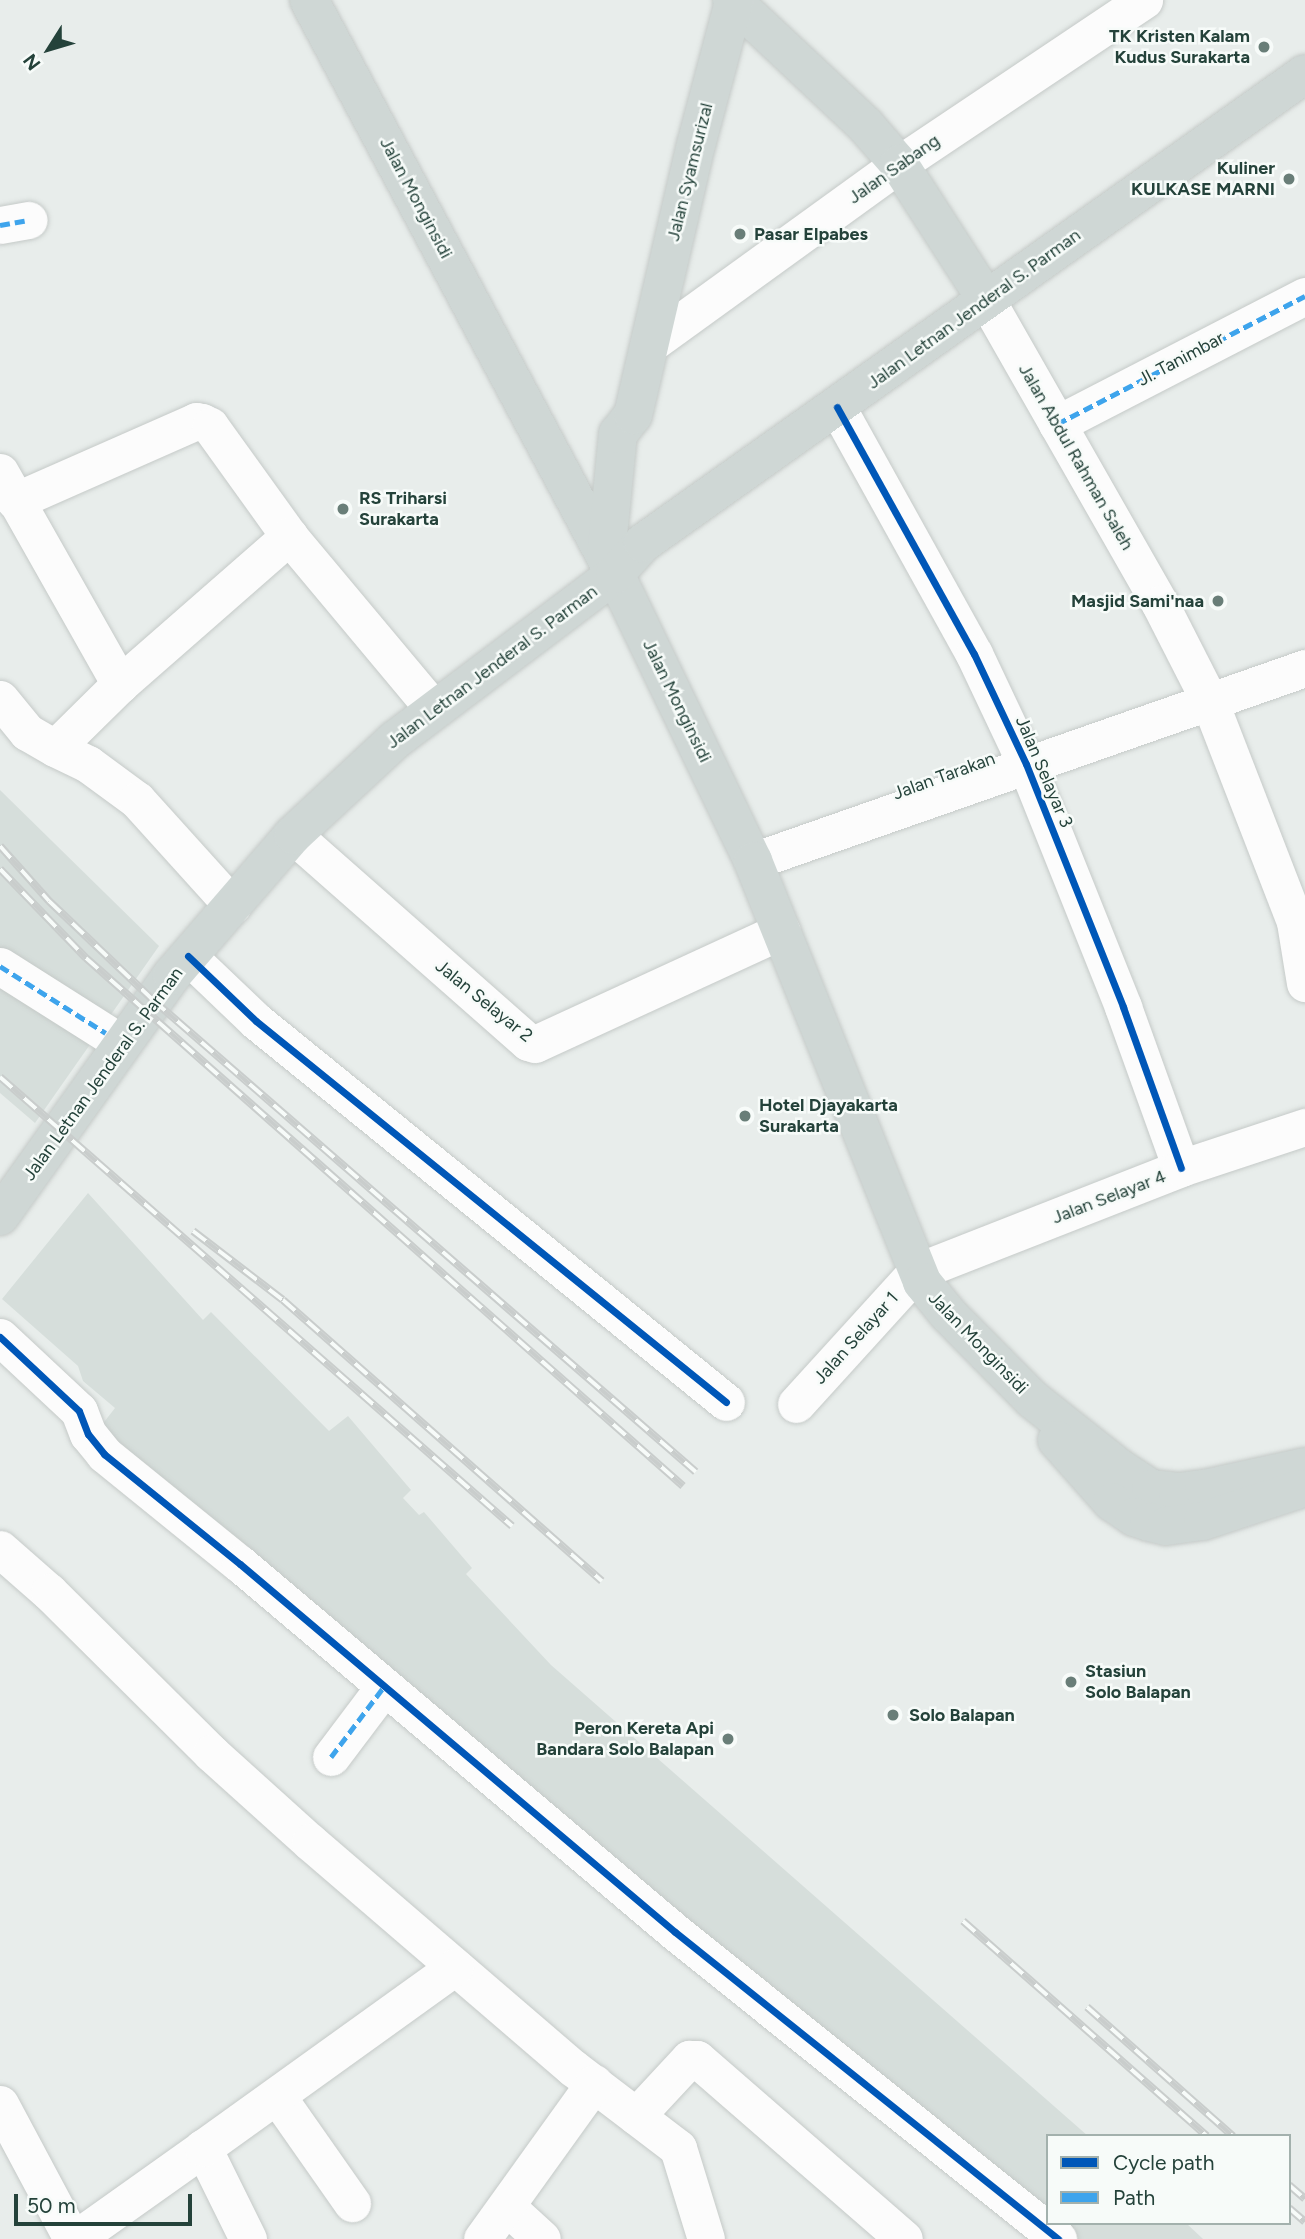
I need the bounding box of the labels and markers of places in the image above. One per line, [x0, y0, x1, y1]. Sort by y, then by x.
place label: TK Kristen Kalam Kudus Surakarta [1109, 26, 1250, 68]
marker: TK Kristen Kalam Kudus Surakarta [1256, 39, 1272, 55]
place label: Kuliner KULKASE MARNI [1131, 158, 1275, 200]
marker: Kuliner KULKASE MARNI [1281, 171, 1297, 187]
place label: Pasar Elpabes [754, 223, 868, 245]
marker: Pasar Elpabes [732, 226, 748, 242]
place label: RS Triharsi Surakarta [359, 488, 447, 530]
marker: RS Triharsi Surakarta [333, 499, 353, 519]
place label: Masjid Sami'naa [1071, 590, 1204, 612]
marker: Masjid Sami'naa [1210, 593, 1226, 609]
place label: Hotel Djayakarta Surakarta [759, 1095, 898, 1138]
marker: Hotel Djayakarta Surakarta [737, 1108, 753, 1124]
place label: Stasiun Solo Balapan [1085, 1661, 1191, 1704]
marker: Stasiun Solo Balapan [1063, 1674, 1079, 1690]
place label: Solo Balapan [909, 1704, 1015, 1726]
marker: Solo Balapan [883, 1705, 903, 1725]
place label: Peron Kereta Api Bandara Solo Balapan [536, 1718, 714, 1760]
marker: Peron Kereta Api Bandara Solo Balapan [720, 1731, 736, 1747]

